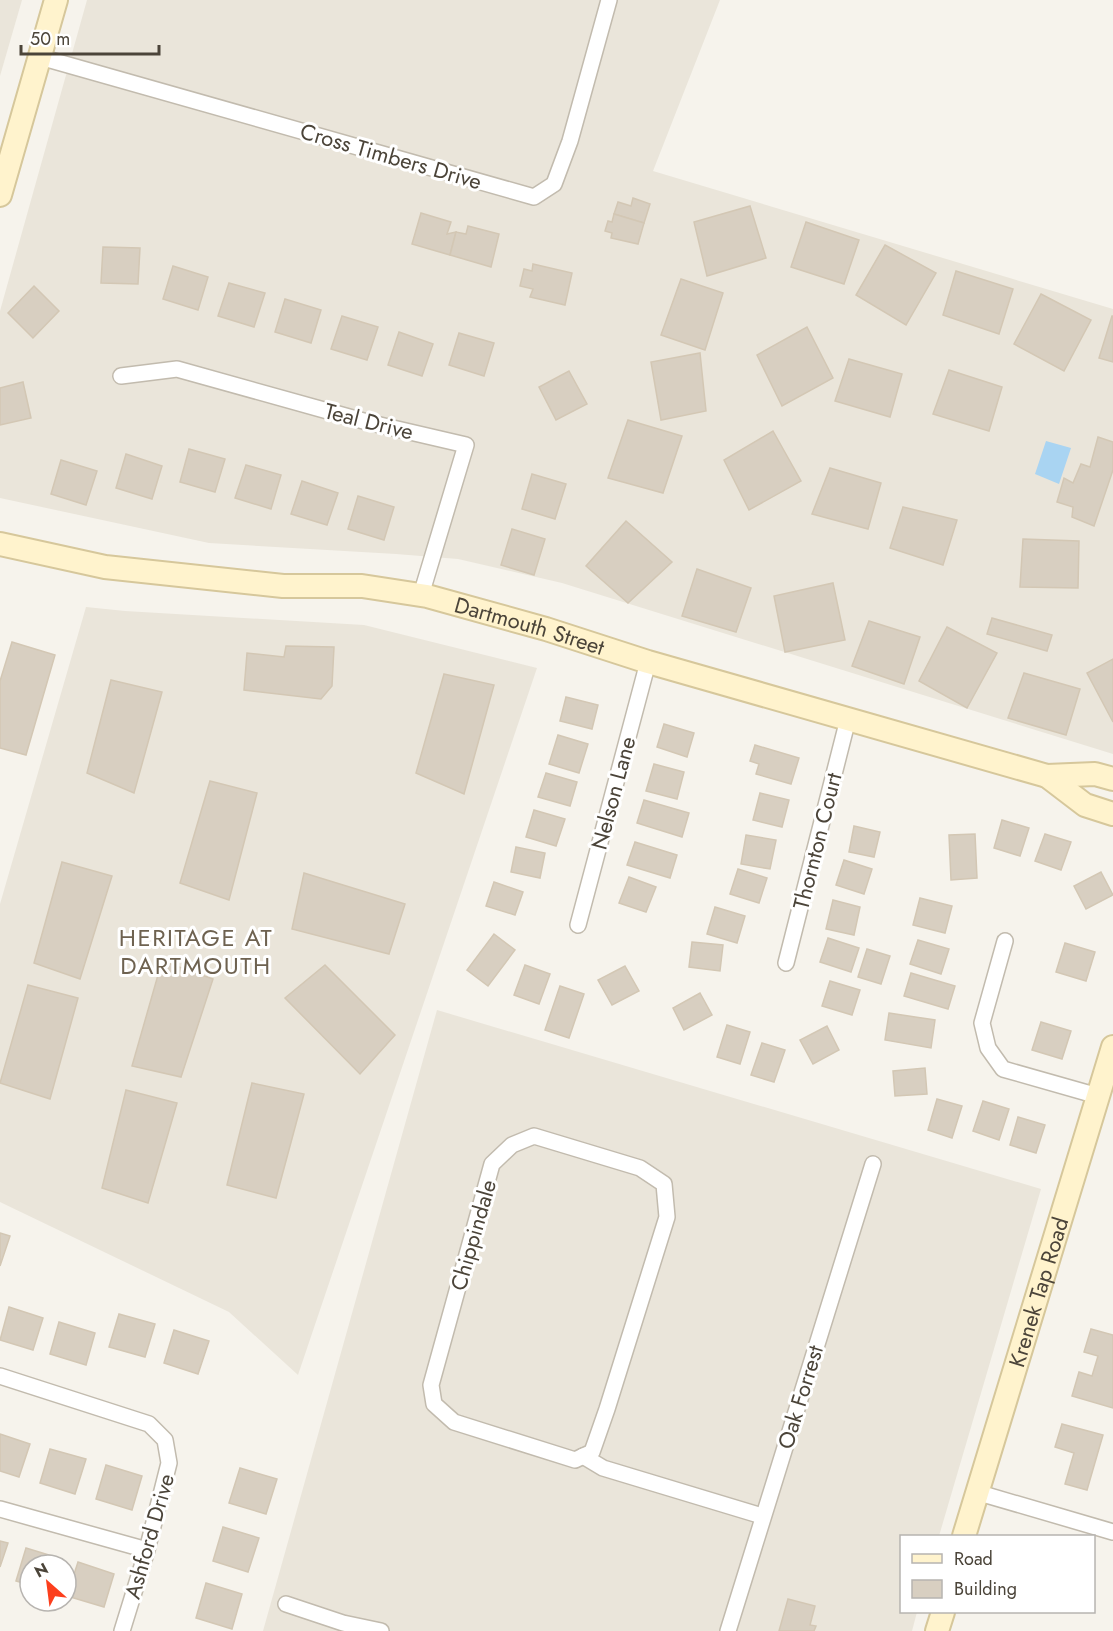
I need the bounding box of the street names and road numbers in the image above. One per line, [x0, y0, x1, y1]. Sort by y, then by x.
street label: Cross Timbers Drive [296, 115, 486, 197]
street label: Teal Drive [321, 395, 417, 447]
street label: Dartmouth Street [451, 588, 609, 663]
street label: Nelson Lane [583, 733, 643, 853]
street label: Thornton Court [785, 769, 850, 913]
street label: Chippindale [442, 1176, 504, 1294]
street label: Krenek Tap Road [1000, 1213, 1076, 1371]
street label: Oak Forrest [769, 1341, 831, 1453]
street label: Ashford Drive [116, 1470, 182, 1602]

